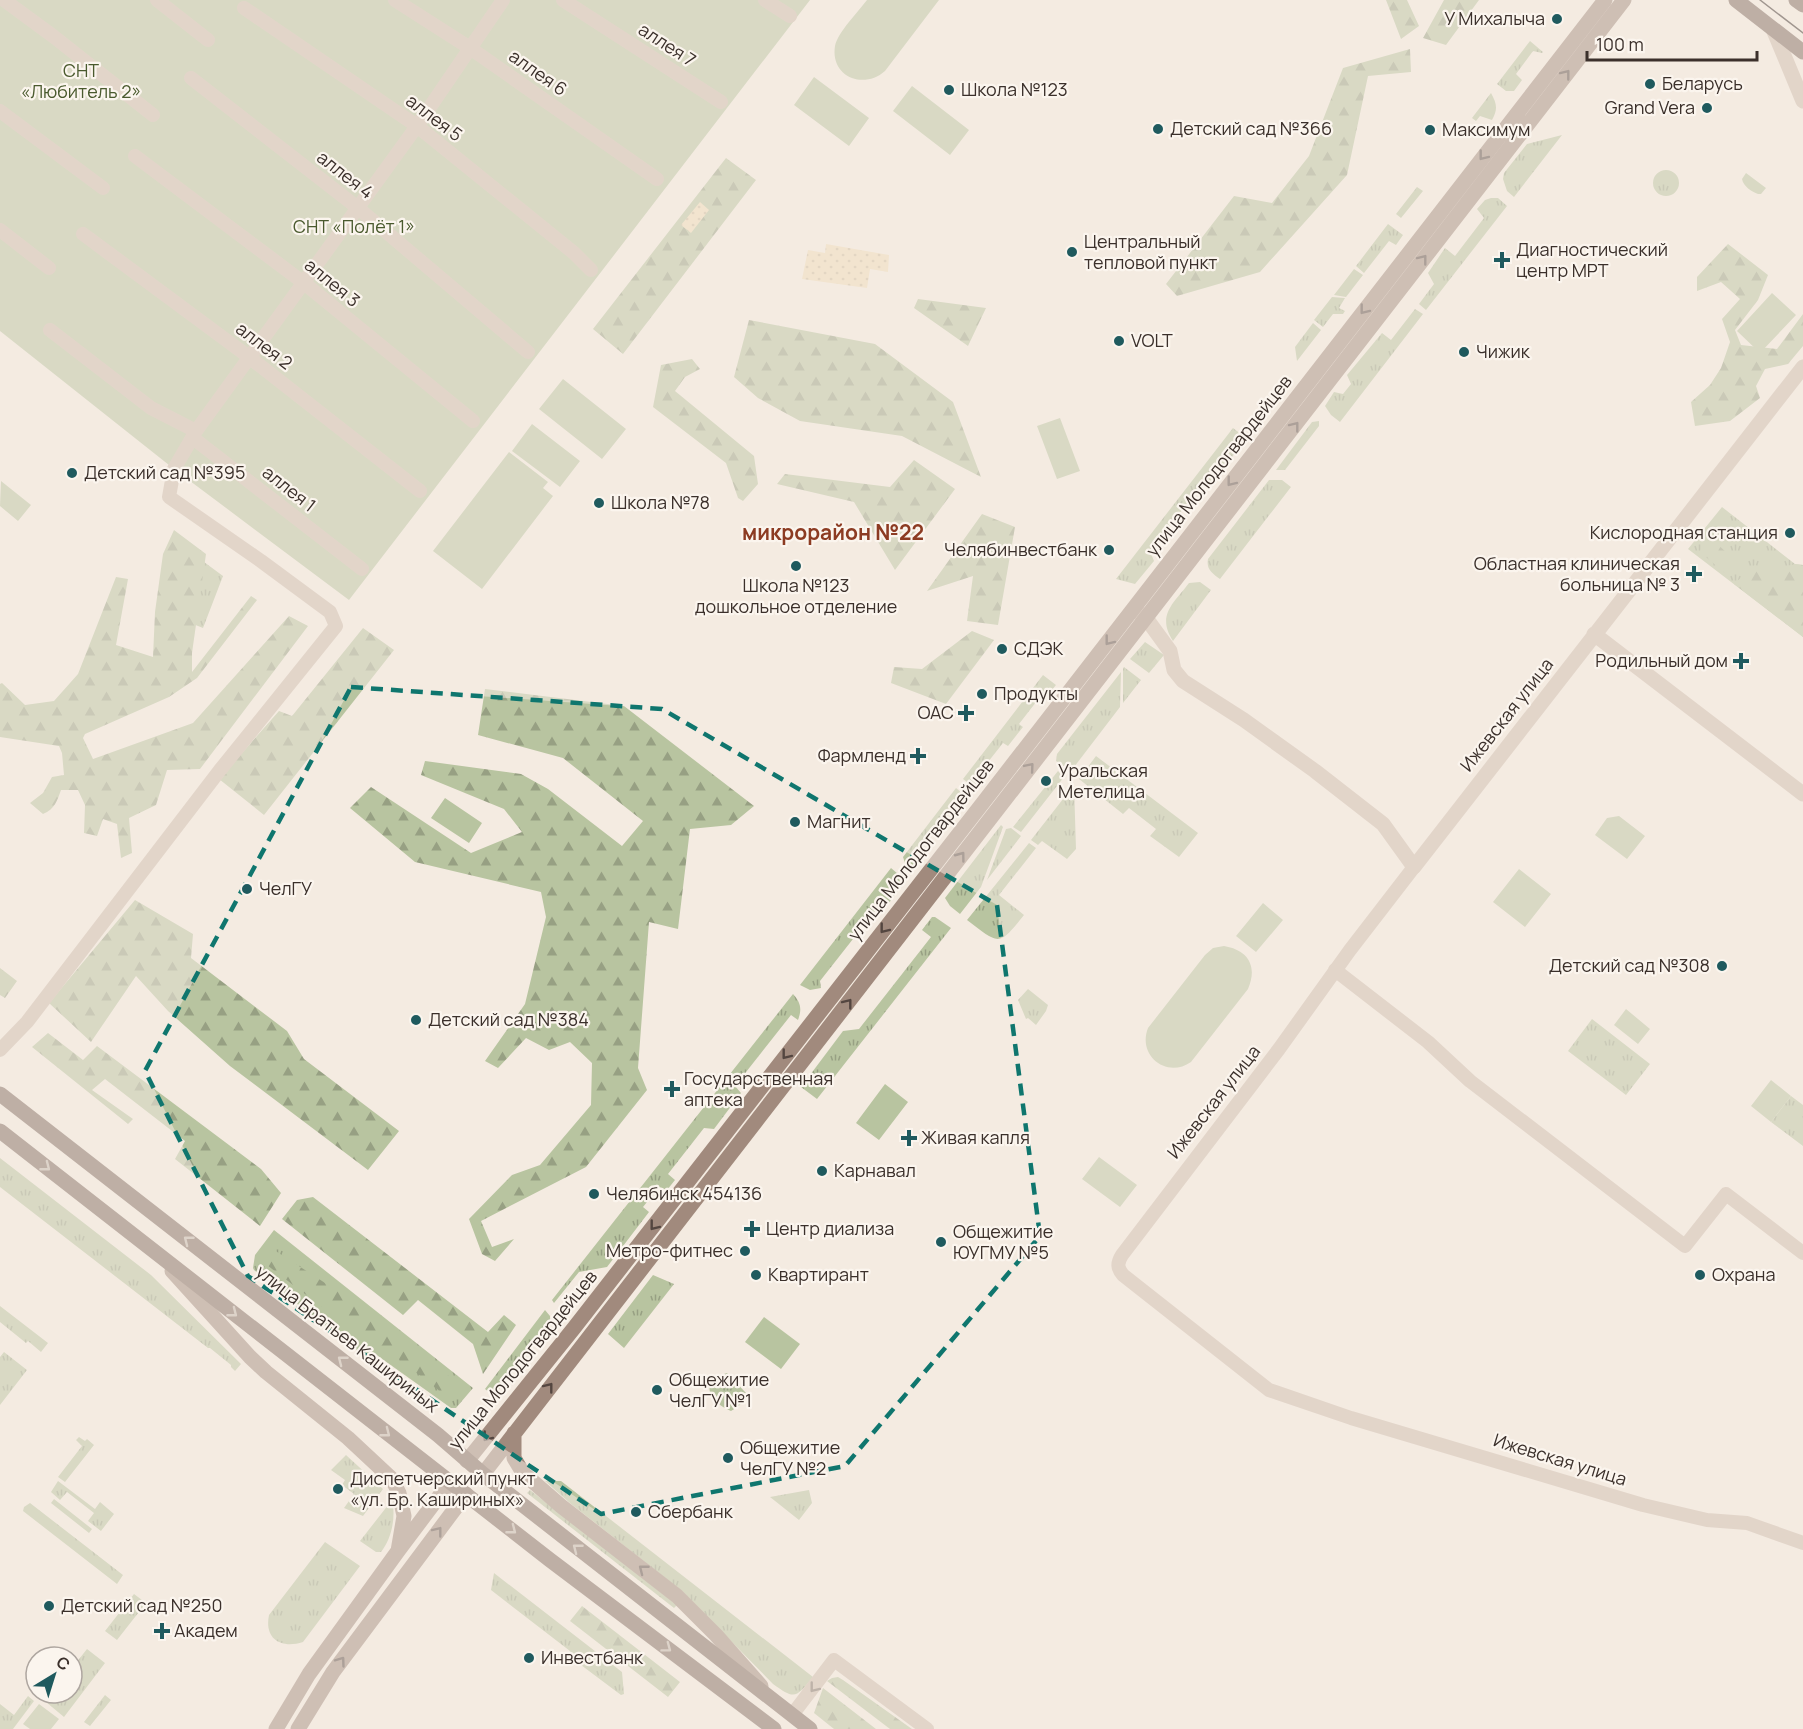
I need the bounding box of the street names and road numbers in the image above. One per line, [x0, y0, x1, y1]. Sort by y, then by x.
street label: аллея 7 [634, 17, 701, 72]
street label: аллея 6 [505, 43, 572, 101]
street label: аллея 5 [401, 88, 468, 146]
street label: аллея 4 [313, 145, 379, 204]
street label: аллея 3 [300, 253, 365, 312]
street label: аллея 2 [231, 316, 298, 374]
street label: улица Молодогвардейцев [1140, 369, 1297, 561]
street label: аллея 1 [258, 460, 321, 517]
street label: Ижевская улица [1454, 653, 1558, 776]
street label: улица Молодогвардейцев [842, 753, 999, 945]
street label: Ижевская улица [1161, 1040, 1265, 1163]
street label: улица Братьев Кашириных [251, 1259, 445, 1418]
street label: улица Молодогвардейцев [442, 1264, 602, 1454]
street label: Ижевская улица [1491, 1427, 1630, 1491]

